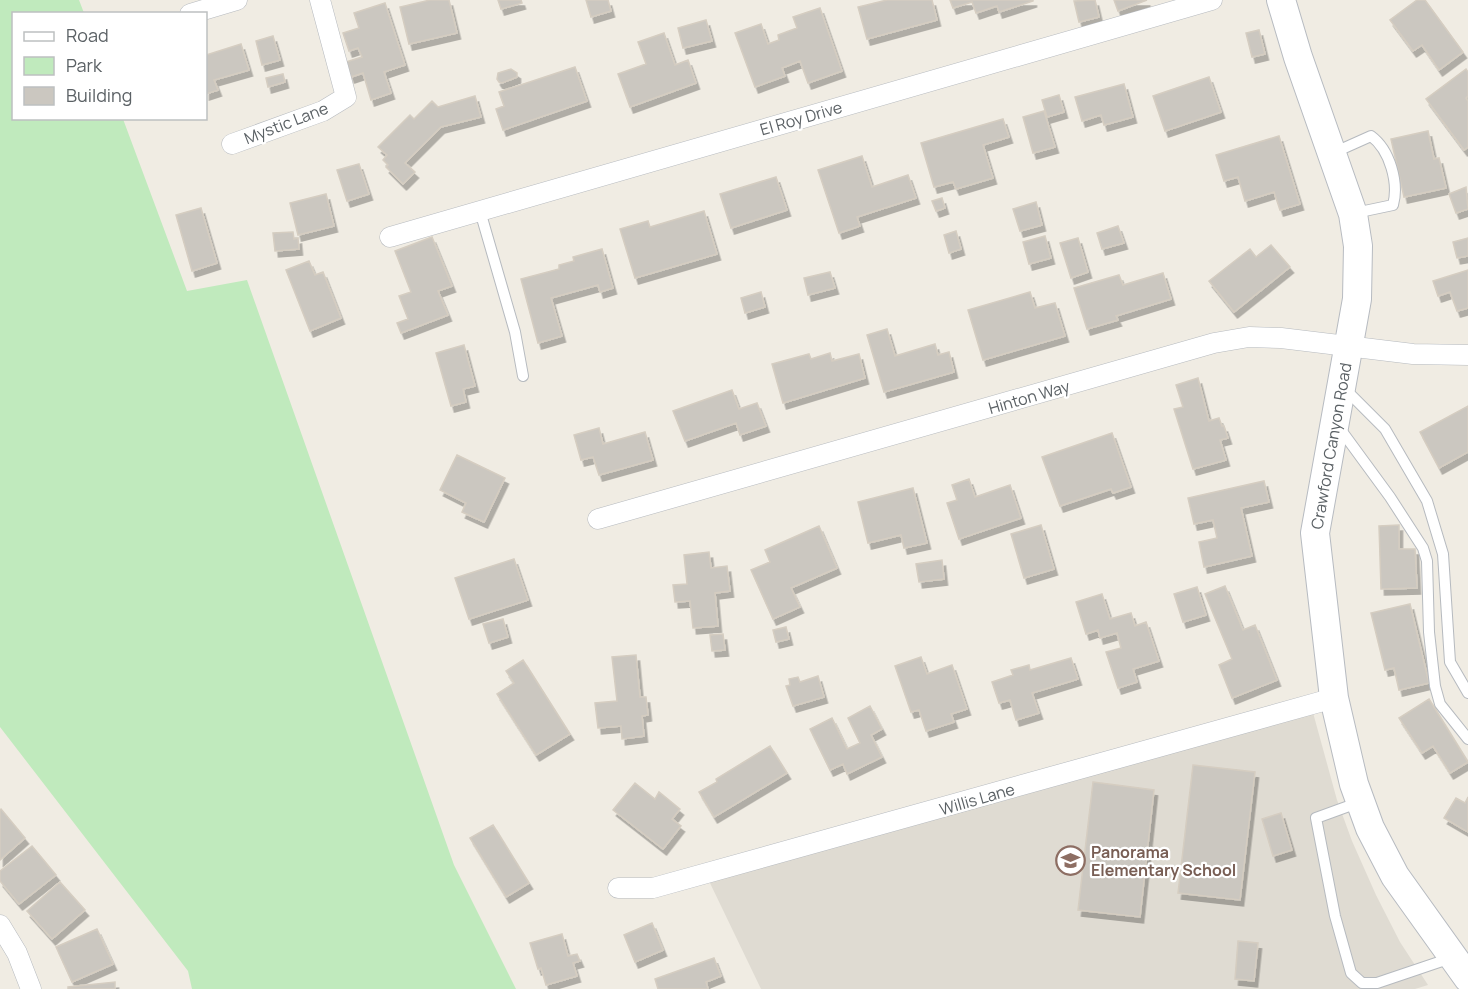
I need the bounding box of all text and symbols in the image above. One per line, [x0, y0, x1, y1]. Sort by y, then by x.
legend [12, 12, 207, 120]
text: Road [66, 23, 109, 47]
text: Park [66, 53, 103, 77]
text: Building [66, 83, 132, 107]
street label: El Roy Drive [757, 96, 845, 140]
street label: Mystic Lane [241, 97, 331, 149]
street label: Crawford Canyon Road [1306, 361, 1356, 531]
street label: Hinton Way [986, 375, 1073, 419]
street label: Willis Lane [937, 778, 1017, 820]
place label: Panorama Elementary School [1091, 841, 1236, 881]
school or university icon: Panorama Elementary School [1054, 845, 1086, 877]

